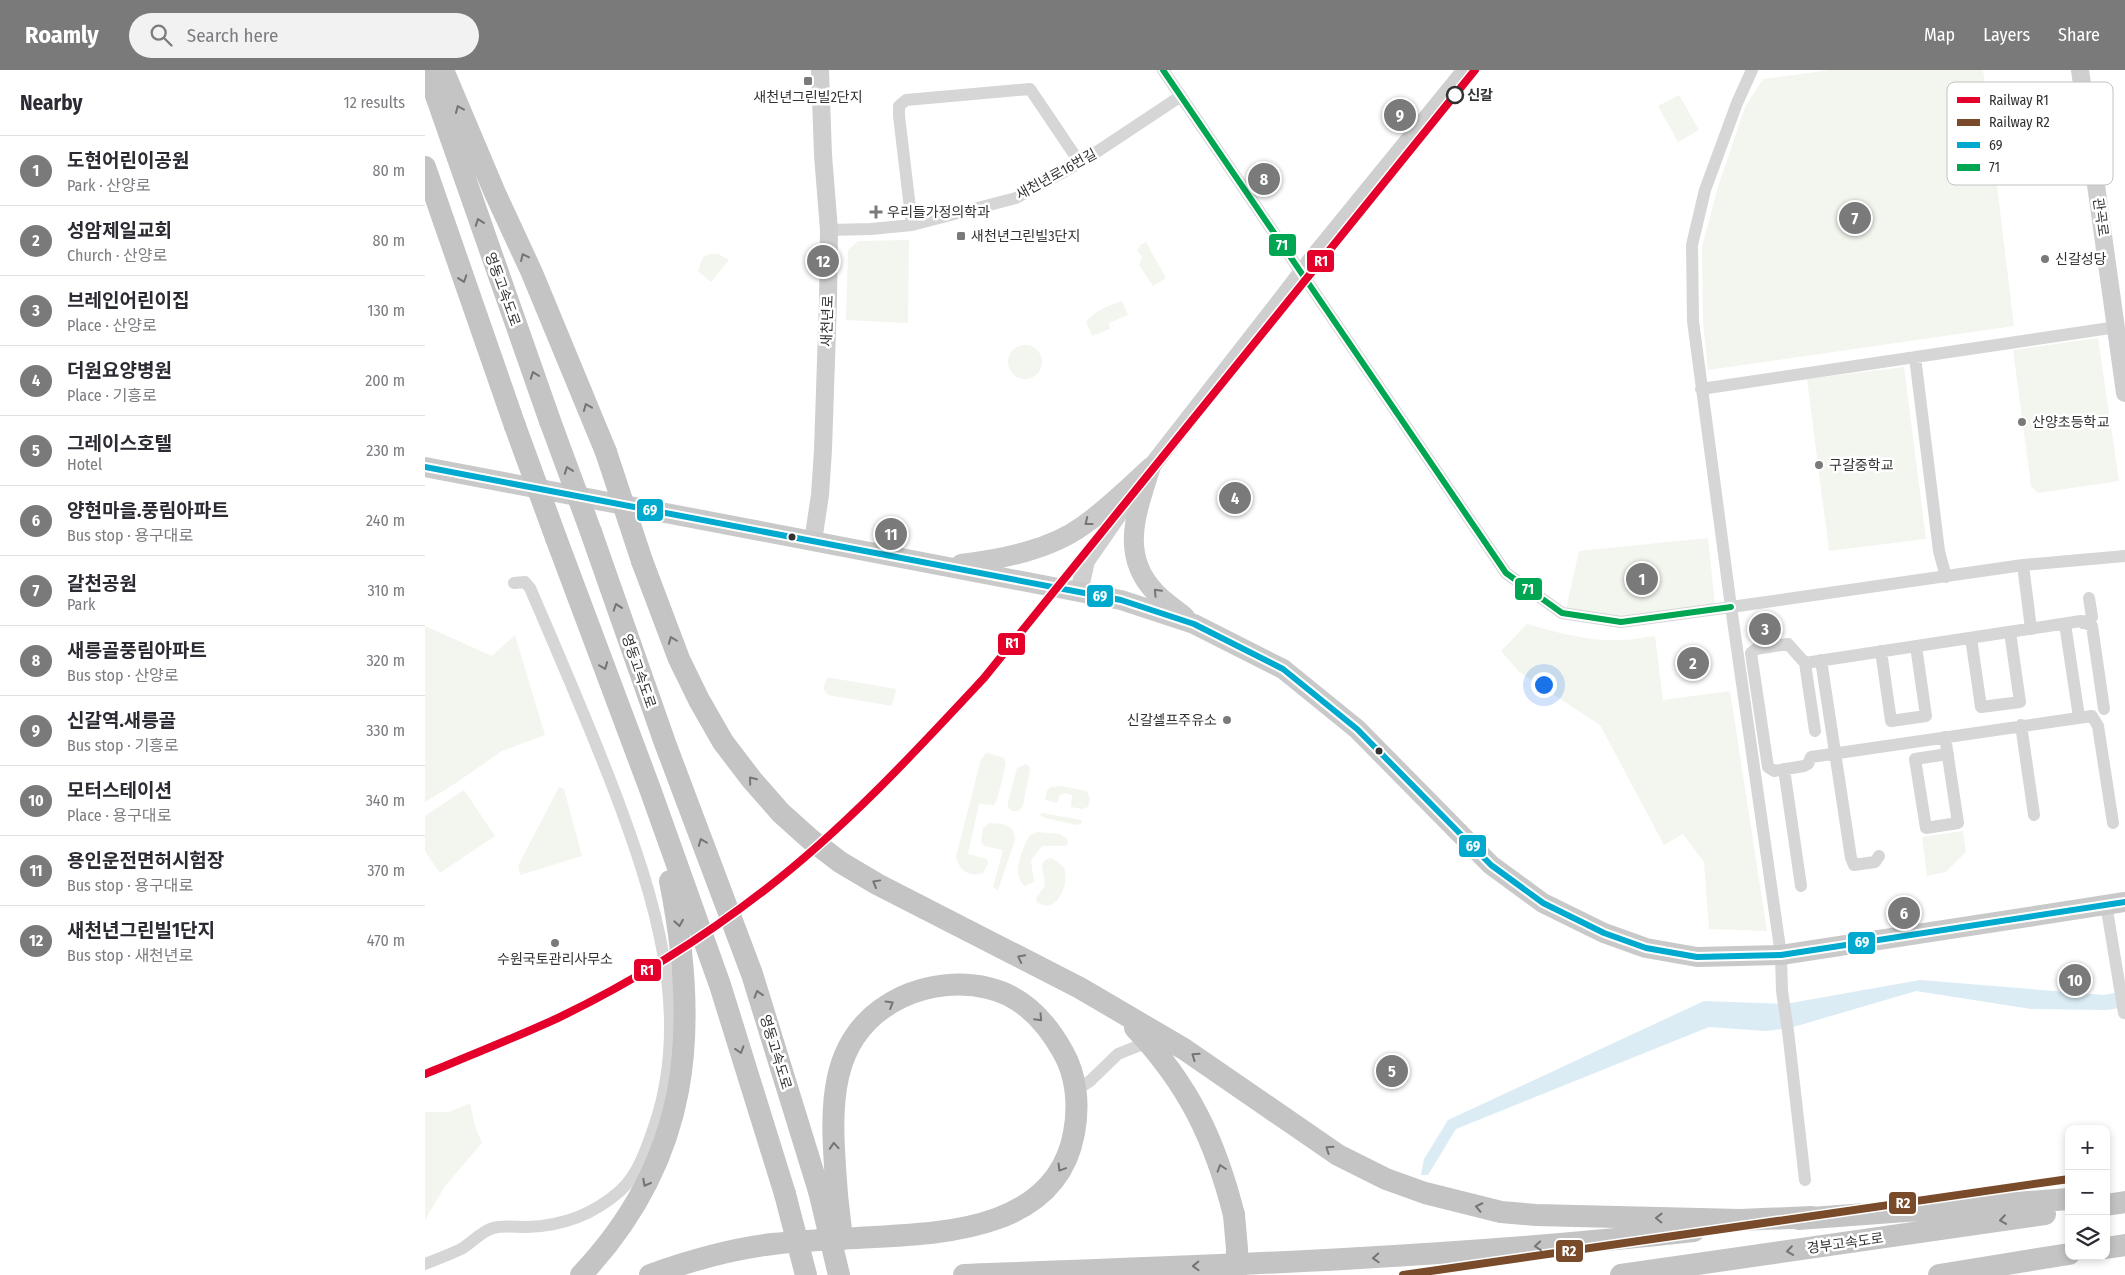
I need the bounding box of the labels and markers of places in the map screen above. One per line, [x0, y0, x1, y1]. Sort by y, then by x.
marker: 새천년그린빌2단지 [802, 75, 814, 87]
marker: 신갈 [1446, 86, 1464, 104]
place label: 신갈 [1467, 87, 1493, 104]
place label: 새천년그린빌2단지 [753, 89, 863, 106]
pin: 9 [1384, 96, 1416, 134]
pin: 8 [1248, 160, 1280, 198]
pin: 7 [1839, 199, 1871, 237]
place label: 우리들가정의학과 [887, 204, 990, 221]
marker: 우리들가정의학과 [869, 205, 883, 219]
place label: 새천년그린빌3단지 [971, 228, 1080, 245]
marker: 새천년그린빌3단지 [955, 230, 967, 242]
pin: 12 [807, 242, 839, 280]
place label: 신갈성당 [2055, 251, 2107, 268]
marker: 신갈성당 [2039, 253, 2051, 265]
place label: 산양초등학교 [2032, 414, 2109, 431]
marker: 산양초등학교 [2016, 416, 2028, 428]
place label: 구갈중학교 [1829, 457, 1894, 474]
marker: 구갈중학교 [1813, 459, 1825, 471]
pin: 4 [1219, 479, 1251, 517]
pin: 11 [875, 515, 907, 553]
unlabelled marker [787, 532, 797, 542]
pin: 1 [1626, 560, 1658, 598]
pin: 3 [1749, 610, 1781, 648]
pin: 2 [1677, 644, 1709, 682]
place label: 신갈셀프주유소 [1127, 712, 1217, 729]
marker: 신갈셀프주유소 [1221, 714, 1233, 726]
unlabelled marker [1374, 746, 1384, 756]
pin: 6 [1888, 894, 1920, 932]
marker: 수원국토관리사무소 [549, 937, 561, 949]
place label: 수원국토관리사무소 [497, 951, 613, 968]
pin: 10 [2059, 961, 2091, 999]
pin: 5 [1376, 1052, 1408, 1090]

